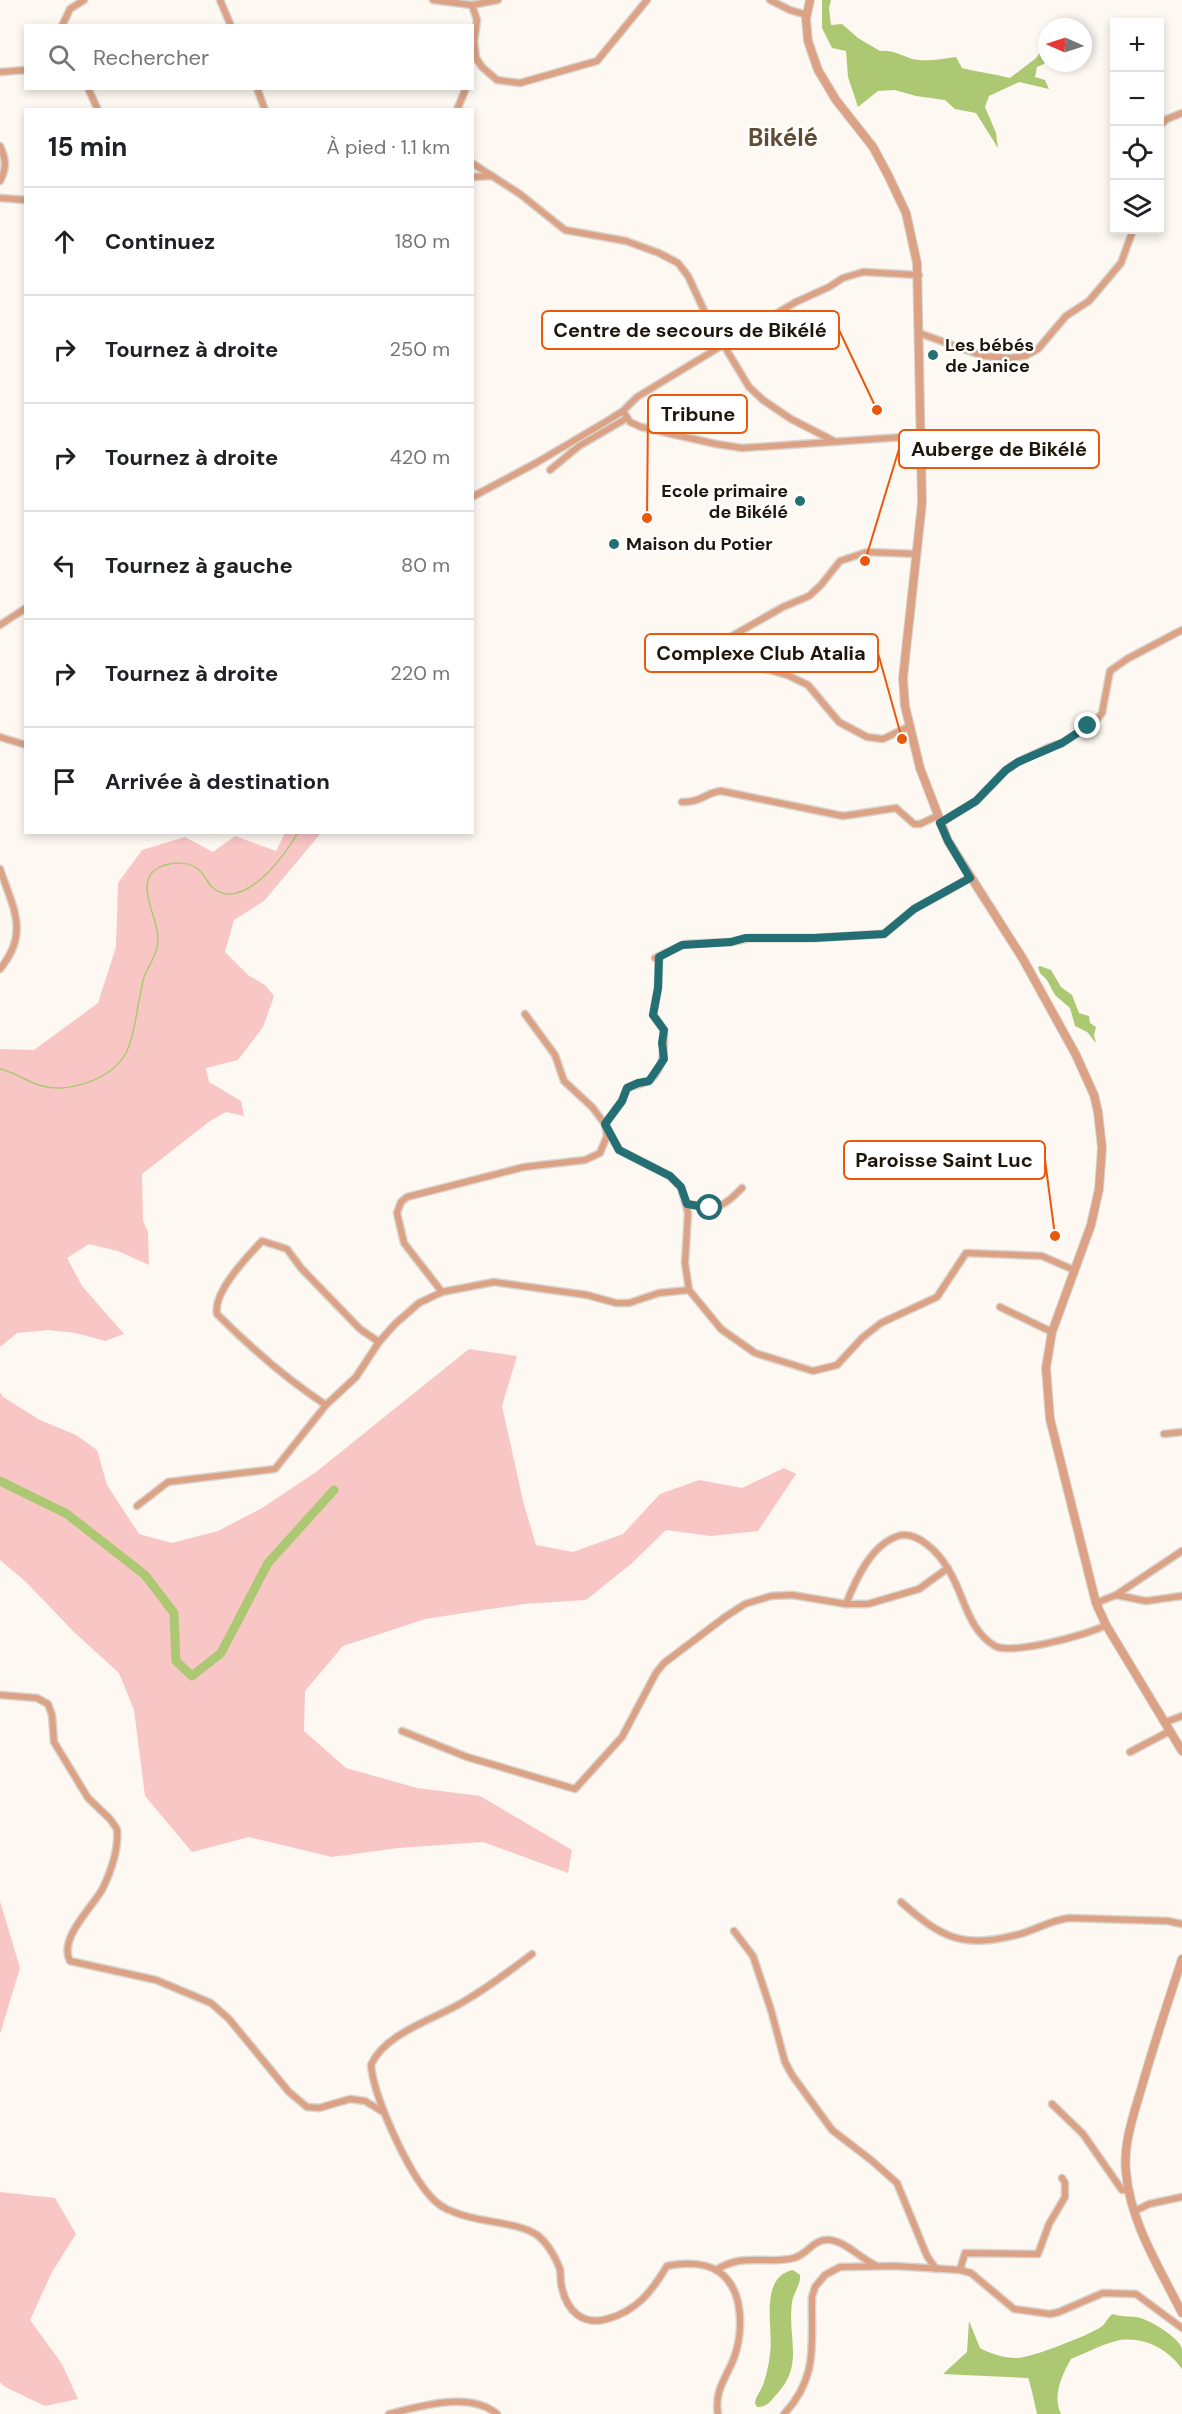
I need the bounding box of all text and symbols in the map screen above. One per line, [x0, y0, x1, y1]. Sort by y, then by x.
north arrow [1038, 18, 1092, 72]
map controls [1110, 18, 1164, 234]
button: + [1110, 18, 1164, 72]
search box [24, 24, 474, 90]
icon: search [45, 41, 78, 74]
text: Rechercher [93, 43, 209, 72]
button: − [1110, 72, 1164, 126]
district label: Bikélé [748, 122, 818, 153]
button: locate [1110, 126, 1164, 180]
text: 15 min [48, 130, 127, 164]
text: À pied · 1.1 km [326, 134, 450, 160]
button: layers [1110, 180, 1164, 234]
icon: ahead [48, 225, 81, 258]
text: Continuez [105, 227, 215, 256]
text: 180 m [395, 228, 450, 254]
callout: Centre de secours de Bikélé [542, 311, 839, 349]
text: Centre de secours de Bikélé [553, 317, 827, 343]
icon: right [48, 333, 81, 366]
place label: Les bébés de Janice [945, 333, 1034, 378]
text: Tournez à droite [105, 335, 278, 364]
text: 250 m [389, 336, 450, 362]
marker: Les bébés de Janice [926, 348, 940, 362]
callout: Tribune [648, 395, 747, 433]
text: Tribune [661, 401, 735, 427]
callout: Auberge de Bikélé [899, 430, 1099, 468]
text: Auberge de Bikélé [911, 436, 1087, 462]
icon: right [48, 441, 81, 474]
text: Tournez à droite [105, 443, 278, 472]
text: 420 m [390, 444, 450, 470]
place label: Ecole primaire de Bikélé [661, 479, 788, 524]
marker: Ecole primaire de Bikélé [793, 494, 807, 508]
place label: Maison du Potier [626, 532, 773, 556]
marker: Maison du Potier [607, 537, 621, 551]
icon: left [48, 549, 81, 582]
text: Tournez à gauche [105, 551, 293, 580]
text: 80 m [401, 552, 450, 578]
callout: Complexe Club Atalia [645, 634, 878, 672]
text: Complexe Club Atalia [656, 640, 866, 666]
icon: right [48, 657, 81, 690]
text: Tournez à droite [105, 659, 278, 688]
text: 220 m [390, 660, 450, 686]
route end [1074, 712, 1100, 738]
icon: arrive [48, 765, 81, 798]
text: Arrivée à destination [105, 767, 330, 796]
callout: Paroisse Saint Luc [844, 1141, 1045, 1179]
text: Paroisse Saint Luc [855, 1147, 1033, 1173]
route start [696, 1194, 722, 1220]

